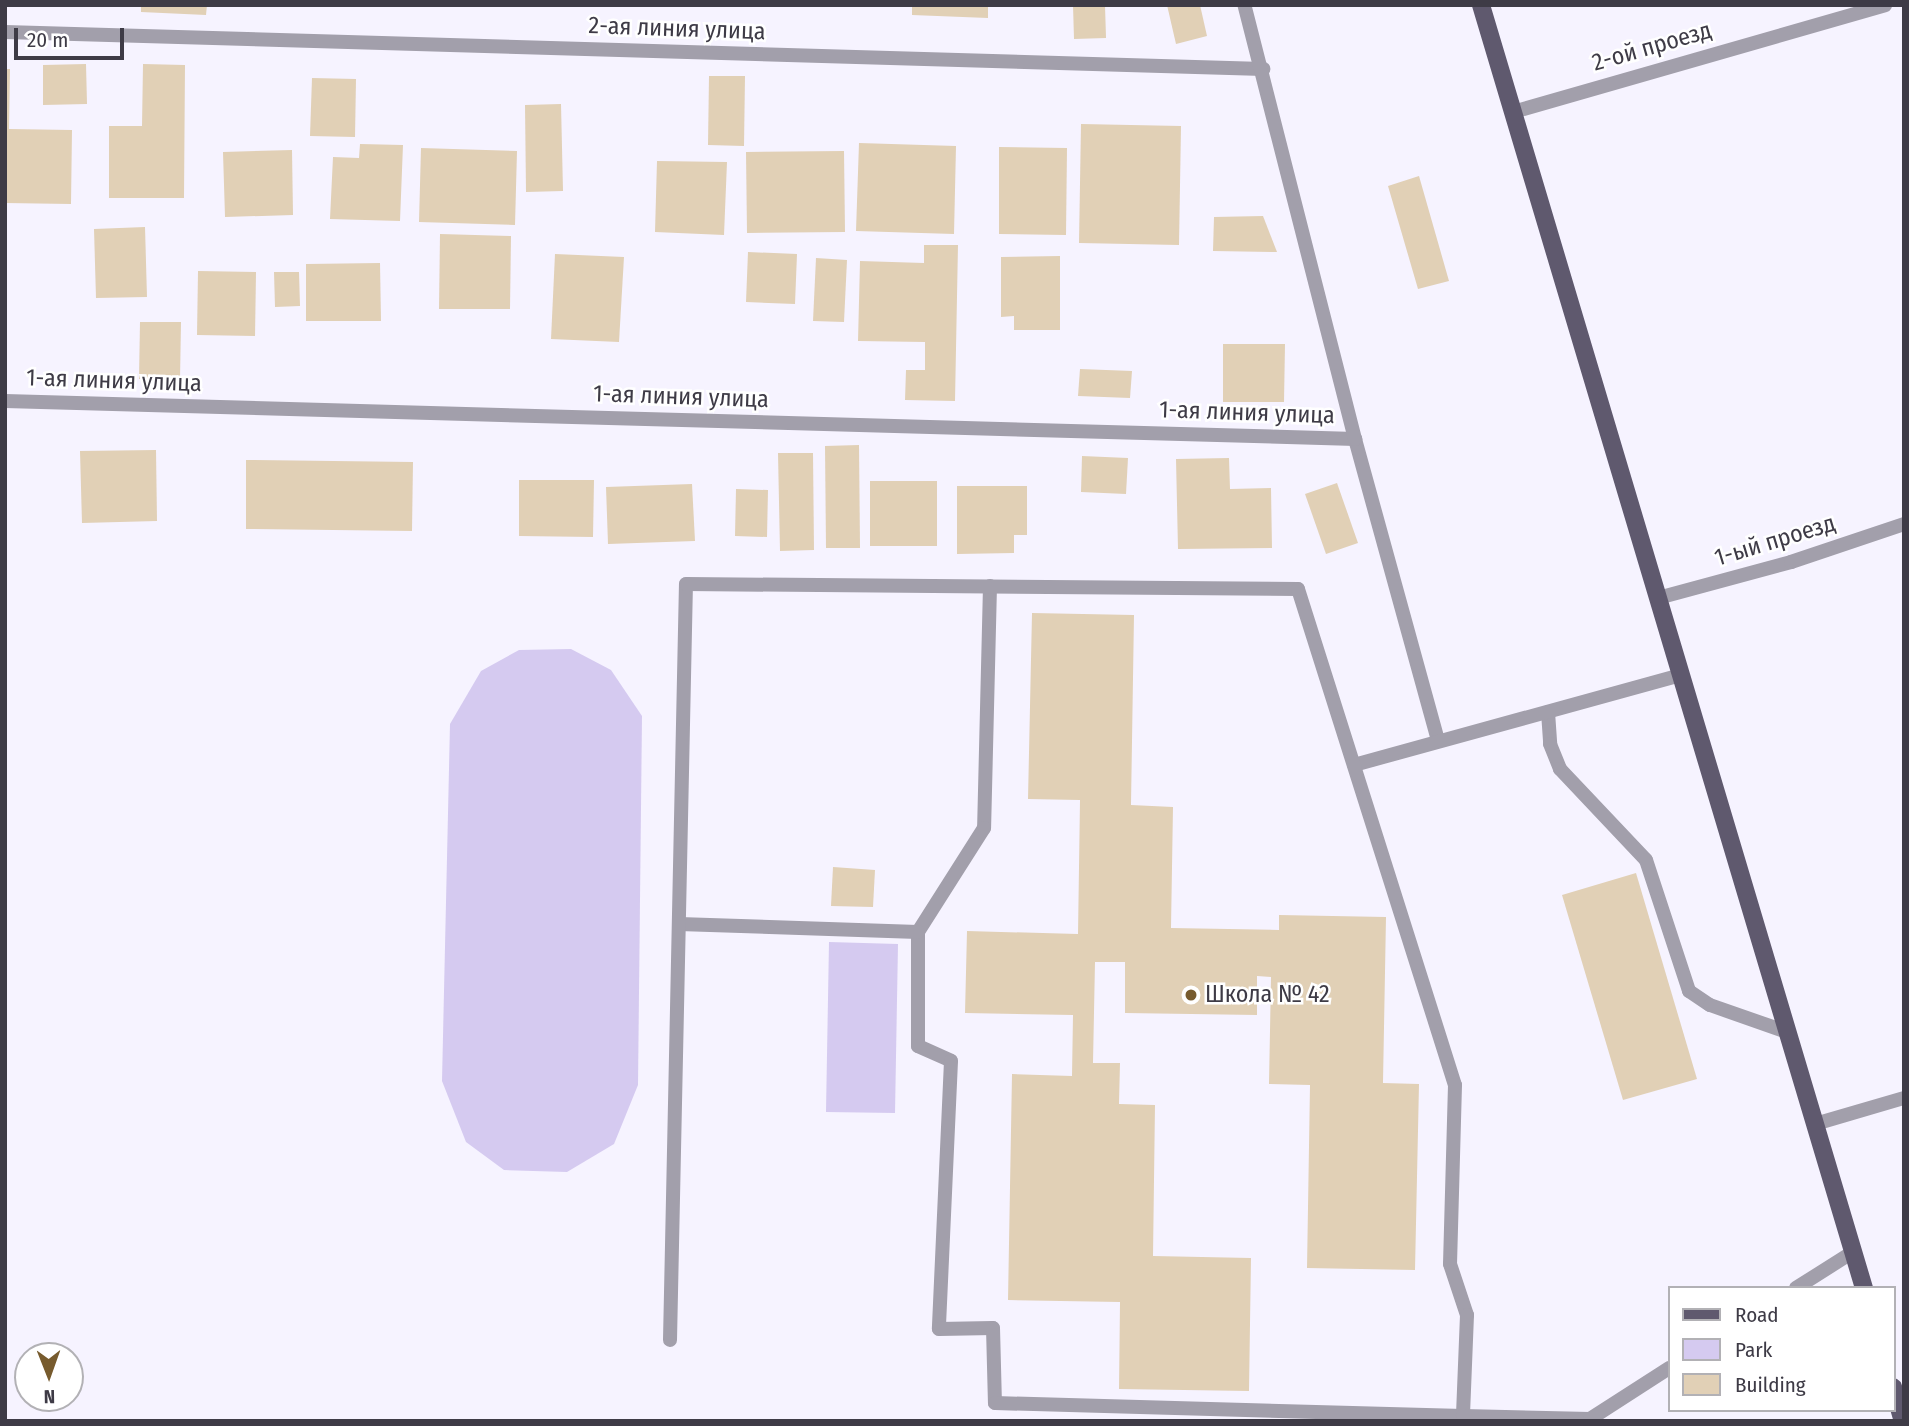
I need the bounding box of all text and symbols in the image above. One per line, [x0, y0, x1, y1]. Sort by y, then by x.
street label: 2-ая линия улица [588, 12, 766, 46]
scale bar [18, 14, 128, 58]
street label: 2-ой проезд [1589, 16, 1715, 78]
text: 20 m [27, 27, 68, 53]
street label: 1-ая линия улица [26, 364, 202, 398]
street label: 1-ая линия улица [593, 380, 769, 414]
street label: 1-ая линия улица [1159, 396, 1335, 430]
street label: 1-ый проезд [1711, 509, 1839, 573]
place label: Школа № 42 [1205, 981, 1330, 1009]
marker: Школа № 42 [1183, 987, 1199, 1003]
legend [1668, 1286, 1895, 1412]
text: Road [1735, 1302, 1779, 1328]
text: Park [1735, 1337, 1772, 1363]
north arrow [14, 1342, 84, 1412]
text: Building [1735, 1372, 1806, 1398]
text: N [43, 1385, 55, 1408]

